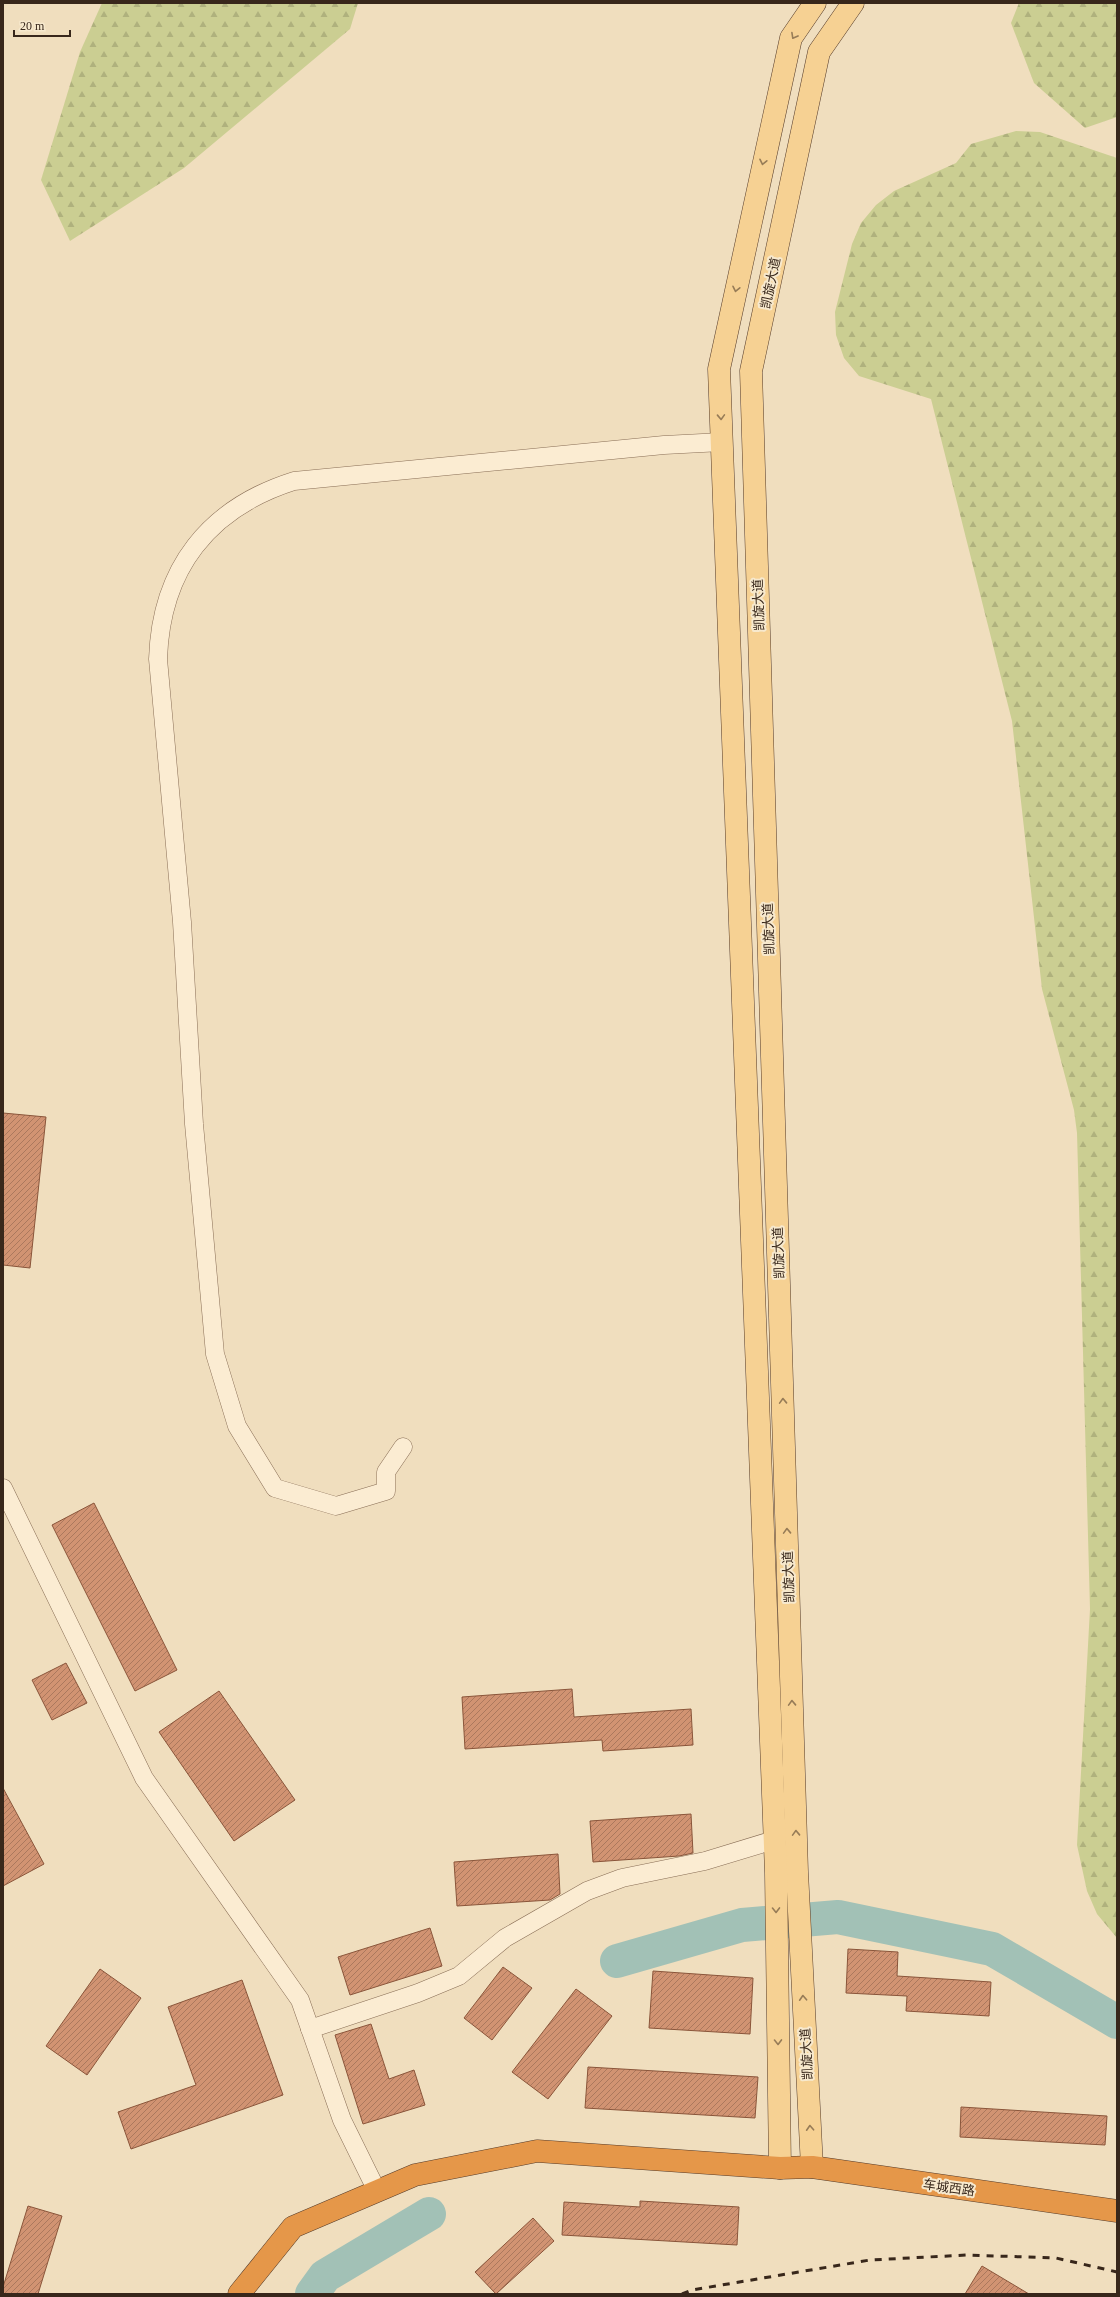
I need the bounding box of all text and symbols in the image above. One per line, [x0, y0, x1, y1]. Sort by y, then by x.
scale bar [14, 12, 70, 38]
text: 20 m [20, 19, 45, 33]
one-way arrow [791, 31, 798, 39]
one-way arrow [759, 158, 768, 165]
street label: 凯旋大道 [758, 256, 783, 310]
one-way arrow [733, 286, 741, 292]
one-way arrow [717, 414, 726, 420]
street label: 凯旋大道 [750, 579, 767, 631]
street label: 凯旋大道 [760, 903, 777, 955]
street label: 凯旋大道 [770, 1227, 787, 1279]
one-way arrow [779, 1398, 787, 1404]
one-way arrow [783, 1528, 791, 1534]
street label: 凯旋大道 [780, 1551, 797, 1603]
one-way arrow [788, 1700, 796, 1706]
one-way arrow [792, 1830, 800, 1836]
one-way arrow [772, 1907, 780, 1913]
one-way arrow [799, 1995, 807, 2001]
street label: 凯旋大道 [798, 2028, 815, 2080]
one-way arrow [774, 2039, 782, 2045]
one-way arrow [805, 2125, 814, 2131]
street label: 车城西路 [922, 2176, 976, 2199]

